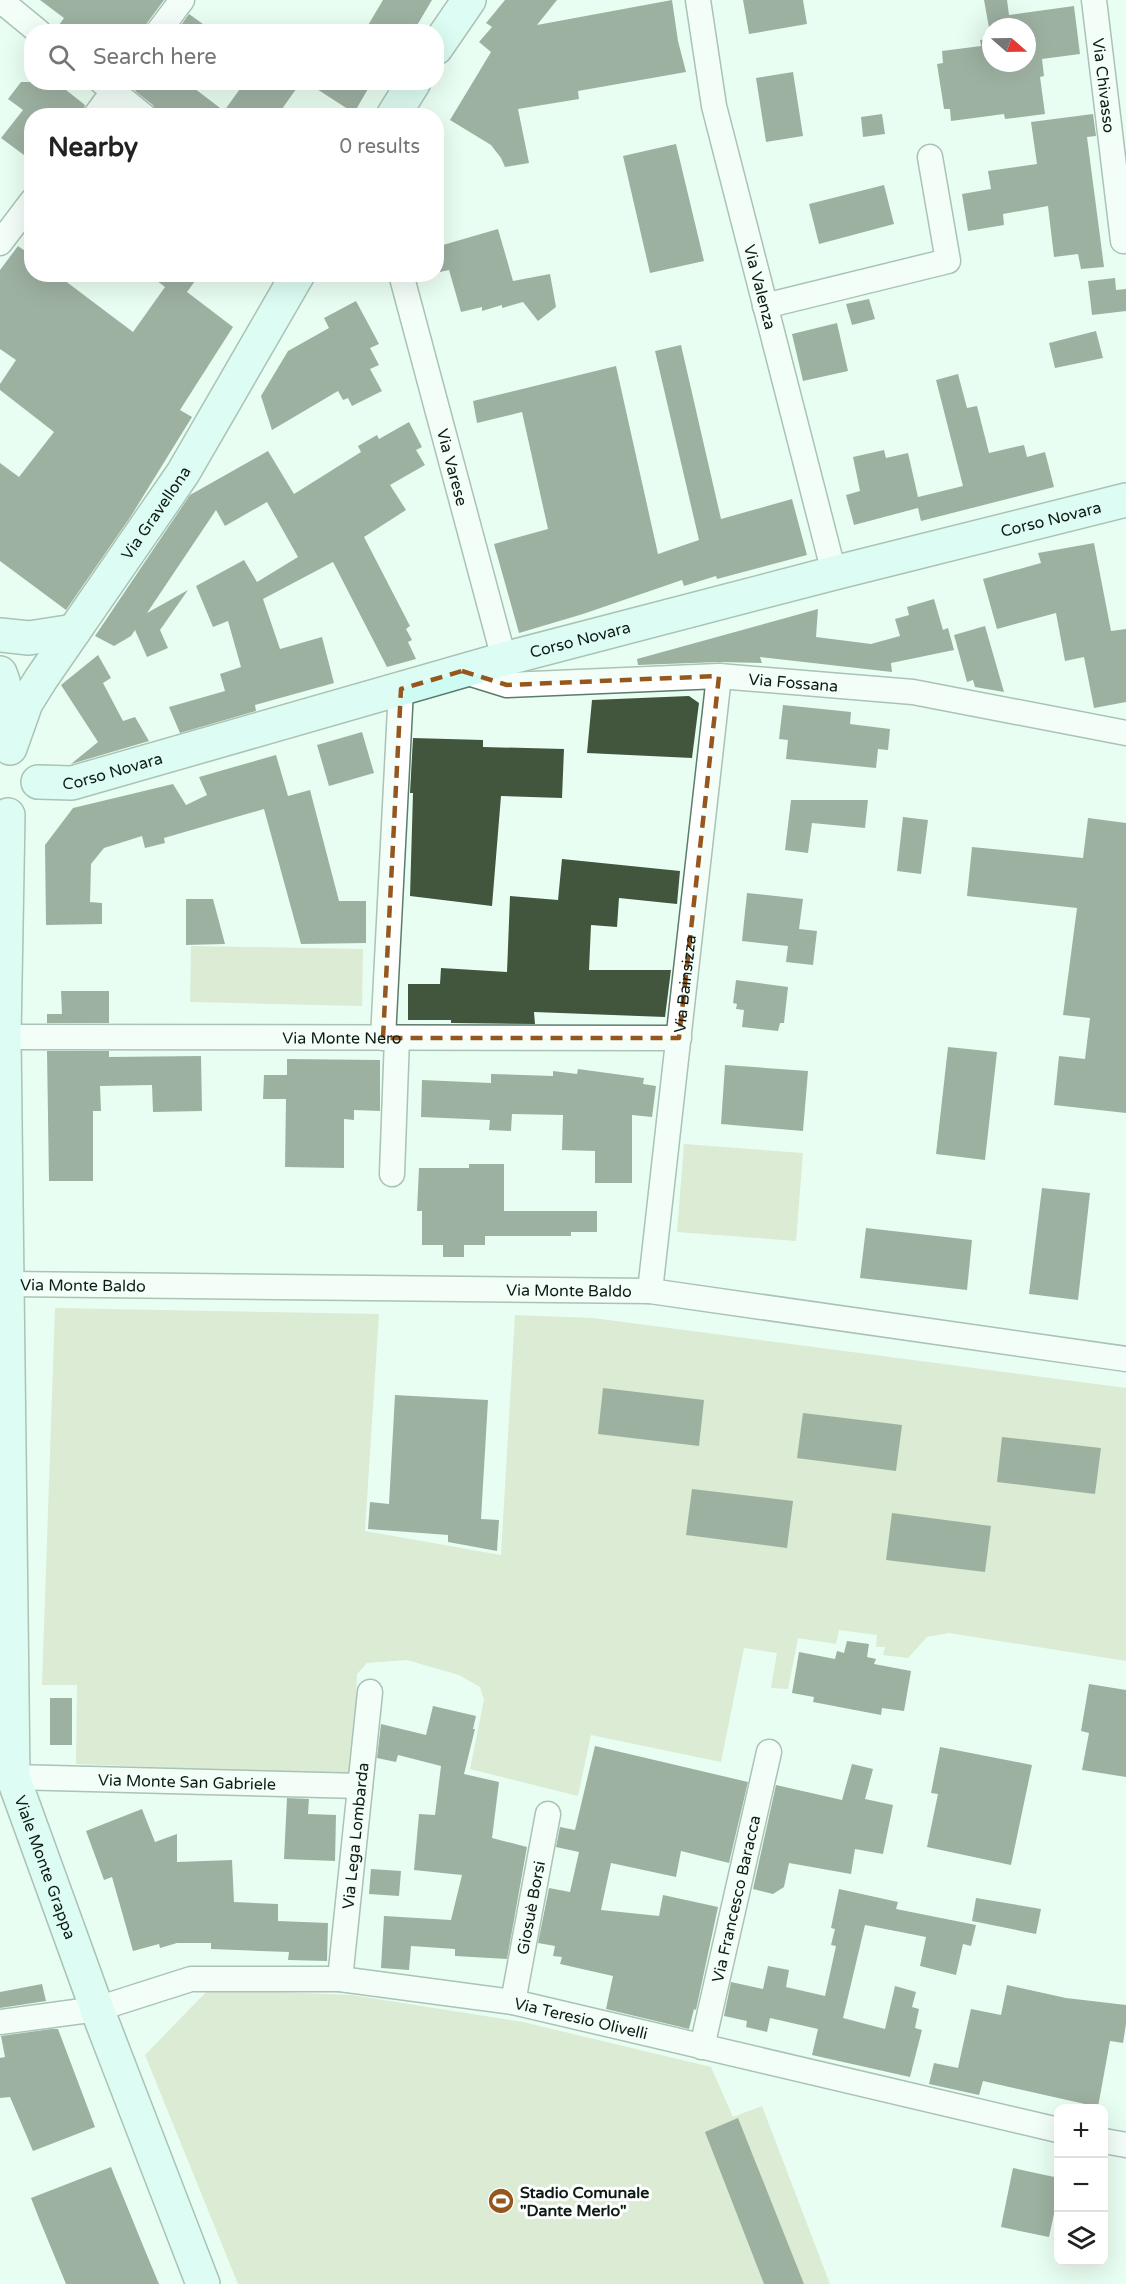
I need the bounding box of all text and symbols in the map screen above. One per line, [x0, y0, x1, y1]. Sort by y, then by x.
north arrow [982, 18, 1036, 72]
search box [24, 24, 444, 90]
street label: Via Chivasso [1088, 37, 1119, 134]
icon: search [45, 41, 78, 74]
text: Search here [93, 44, 217, 70]
text: Nearby [48, 132, 138, 163]
text: 0 results [340, 135, 420, 159]
street label: Via Valenza [739, 242, 780, 332]
street label: Via Varese [432, 427, 472, 508]
street label: Via Gravellona [117, 463, 196, 564]
street label: Corso Novara [999, 498, 1104, 542]
street label: Corso Novara [528, 617, 633, 663]
street label: Via Fossana [748, 669, 839, 697]
street label: Corso Novara [62, 749, 165, 794]
street label: Via Bainsizza [670, 934, 701, 1034]
street label: Via Monte Nero [282, 1028, 402, 1049]
street label: Via Monte Baldo [20, 1275, 146, 1297]
street label: Via Monte Baldo [506, 1280, 632, 1302]
street label: Via Lega Lombarda [338, 1762, 374, 1910]
street label: Via Monte San Gabriele [98, 1770, 276, 1795]
street label: Viale Monte Grappa [10, 1793, 80, 1942]
street label: Via Francesco Baracca [708, 1813, 765, 1985]
street label: Giosuè Borsi [513, 1859, 550, 1956]
street label: Via Teresio Olivelli [512, 1994, 650, 2044]
map controls [1054, 2104, 1108, 2266]
button: + [1054, 2104, 1108, 2158]
button: − [1054, 2158, 1108, 2212]
place label: Stadio Comunale "Dante Merlo" [520, 2183, 649, 2221]
sports icon: Stadio Comunale "Dante Merlo" [486, 2186, 516, 2216]
button: layers [1054, 2212, 1108, 2266]

